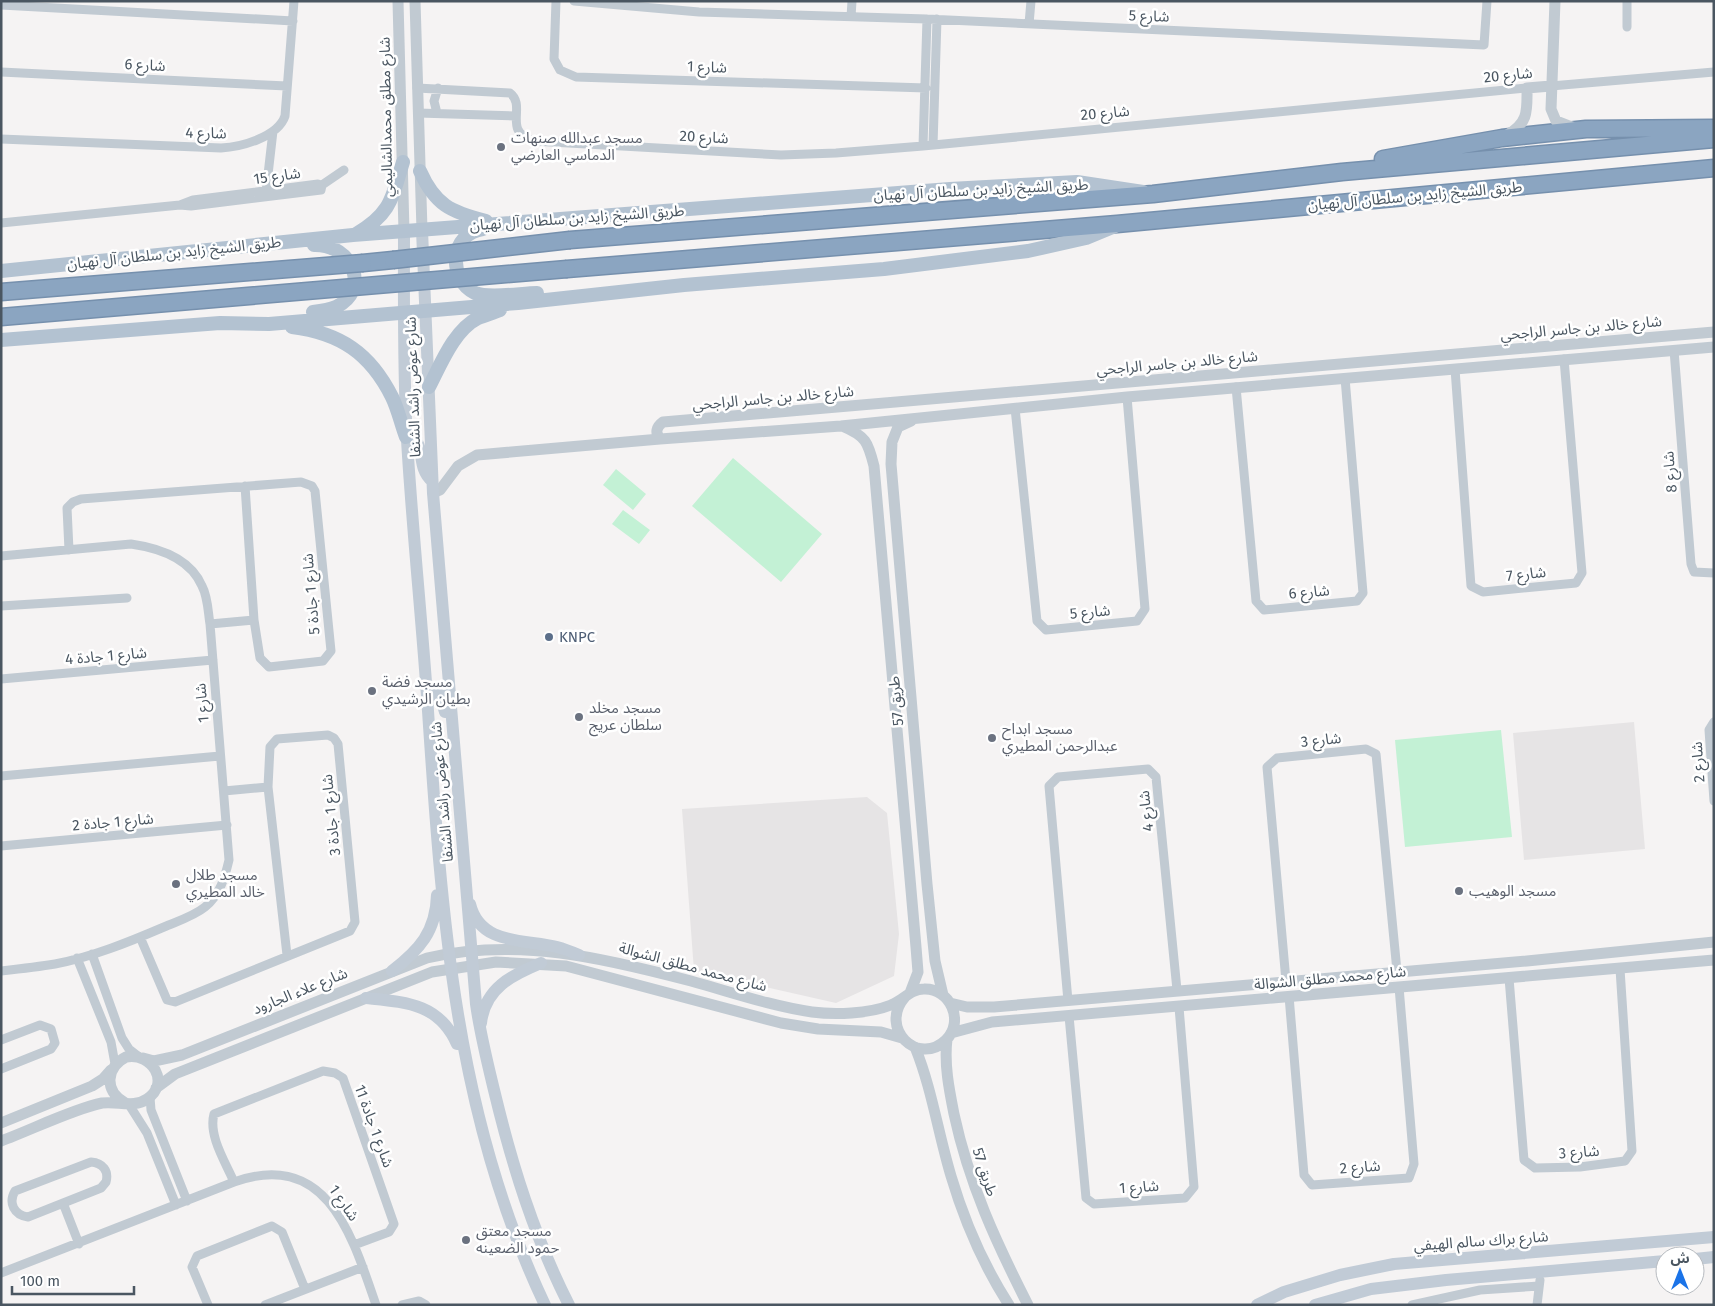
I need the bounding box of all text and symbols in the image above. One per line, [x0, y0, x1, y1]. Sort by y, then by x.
street label: شارع 5 [1128, 6, 1170, 29]
street label: شارع مطلق محمدالشاليمي [376, 36, 399, 197]
street label: شارع 6 [124, 55, 166, 78]
street label: شارع 1 [687, 57, 727, 80]
street label: شارع 20 [1483, 63, 1534, 89]
street label: شارع 20 [1080, 102, 1131, 127]
street label: شارع 4 [185, 124, 227, 145]
street label: شارع 20 [679, 127, 729, 150]
place label: مسجد عبدالله صنهات الدماسي العارضي [511, 129, 643, 166]
marker: مسجد عبدالله صنهات الدماسي العارضي [495, 141, 507, 153]
street label: شارع 15 [252, 164, 302, 191]
street label: طريق الشيخ زايد بن سلطان آل نهيان [873, 175, 1089, 208]
street label: طريق الشيخ زايد بن سلطان آل نهيان [1307, 178, 1523, 217]
street label: طريق الشيخ زايد بن سلطان آل نهيان [469, 202, 685, 237]
street label: طريق الشيخ زايد بن سلطان آل نهيان [66, 233, 282, 276]
street label: شارع خالد بن جاسر الراجحي [1499, 312, 1663, 347]
street label: شارع عوض راشد الشنفا [402, 316, 427, 458]
street label: شارع خالد بن جاسر الراجحي [1095, 347, 1259, 382]
street label: شارع خالد بن جاسر الراجحي [691, 382, 855, 417]
street label: شارع 8 [1659, 450, 1684, 493]
street label: شارع 1 جادة 5 [298, 552, 327, 635]
street label: شارع 7 [1505, 563, 1547, 588]
street label: شارع 6 [1288, 581, 1331, 606]
street label: شارع 5 [1069, 601, 1112, 626]
place label: KNPC [559, 628, 596, 646]
marker: KNPC [543, 631, 555, 643]
street label: شارع 1 جادة 4 [64, 643, 148, 672]
place label: مسجد فضة بطيان الرشيدي [382, 673, 471, 710]
street label: طريق 57 [885, 675, 908, 727]
street label: شارع 1 [191, 682, 216, 724]
marker: مسجد فضة بطيان الرشيدي [366, 685, 378, 697]
place label: مسجد مخلد سلطان عريج [589, 699, 662, 737]
marker: مسجد مخلد سلطان عريج [573, 711, 585, 723]
place label: مسجد ابداح عبدالرحمن المطيري [1002, 720, 1118, 757]
street label: شارع عوض راشد الشنفا [427, 721, 460, 863]
street label: شارع 3 [1300, 729, 1343, 754]
marker: مسجد ابداح عبدالرحمن المطيري [986, 732, 998, 744]
street label: شارع 2 [1688, 741, 1711, 783]
street label: شارع 1 جادة 3 [318, 773, 347, 857]
street label: شارع 4 [1135, 789, 1160, 832]
street label: شارع 1 جادة 2 [72, 809, 155, 838]
place label: مسجد طلال خالد المطيري [186, 866, 265, 903]
marker: مسجد طلال خالد المطيري [170, 878, 182, 890]
place label: مسجد الوهيب [1469, 882, 1556, 900]
marker: مسجد الوهيب [1453, 885, 1465, 897]
street label: شارع محمد مطلق الشوالة [616, 939, 769, 998]
street label: شارع محمد مطلق الشوالة [1253, 962, 1407, 997]
street label: شارع علاء الجارود [250, 964, 351, 1021]
street label: شارع 1 جادة 11 [348, 1082, 397, 1171]
street label: شارع 3 [1558, 1142, 1600, 1165]
street label: طريق 57 [968, 1145, 1001, 1199]
street label: شارع 2 [1339, 1157, 1381, 1180]
street label: شارع 1 [1119, 1177, 1160, 1200]
street label: شارع 1 [323, 1182, 363, 1226]
place label: مسجد معتق حمود الضعينه [476, 1222, 559, 1257]
street label: شارع براك سالم الهيفي [1413, 1227, 1549, 1258]
marker: مسجد معتق حمود الضعينه [460, 1234, 472, 1246]
north arrow [1655, 1246, 1705, 1296]
text: ش [1670, 1250, 1690, 1267]
scale bar [12, 1264, 135, 1296]
text: 100 m [20, 1272, 60, 1290]

